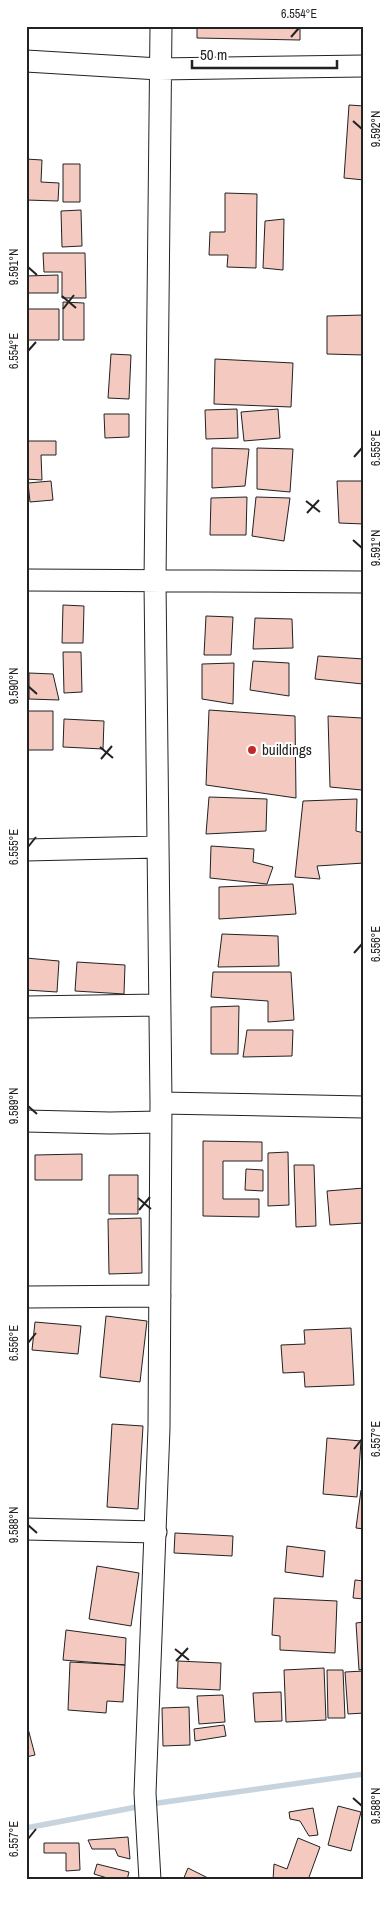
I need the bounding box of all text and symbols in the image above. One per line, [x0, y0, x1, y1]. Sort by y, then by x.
text: 6.554°E [281, 6, 317, 22]
scale bar [192, 38, 338, 70]
text: 50 m [200, 44, 227, 65]
text: 9.592°N [368, 111, 384, 147]
text: 9.591°N [6, 249, 22, 285]
text: 6.554°E [6, 333, 22, 369]
text: 6.555°E [368, 430, 384, 466]
text: 9.591°N [368, 530, 384, 566]
text: 9.590°N [6, 668, 22, 704]
place label: buildings [262, 739, 312, 760]
marker: buildings [246, 744, 258, 756]
text: 6.555°E [6, 829, 22, 865]
text: 6.556°E [368, 926, 384, 962]
text: 9.589°N [6, 1088, 22, 1124]
text: 6.556°E [6, 1325, 22, 1361]
text: 6.557°E [368, 1421, 384, 1457]
text: 9.588°N [6, 1507, 22, 1543]
text: 9.588°N [368, 1788, 384, 1824]
text: 6.557°E [6, 1821, 22, 1857]

